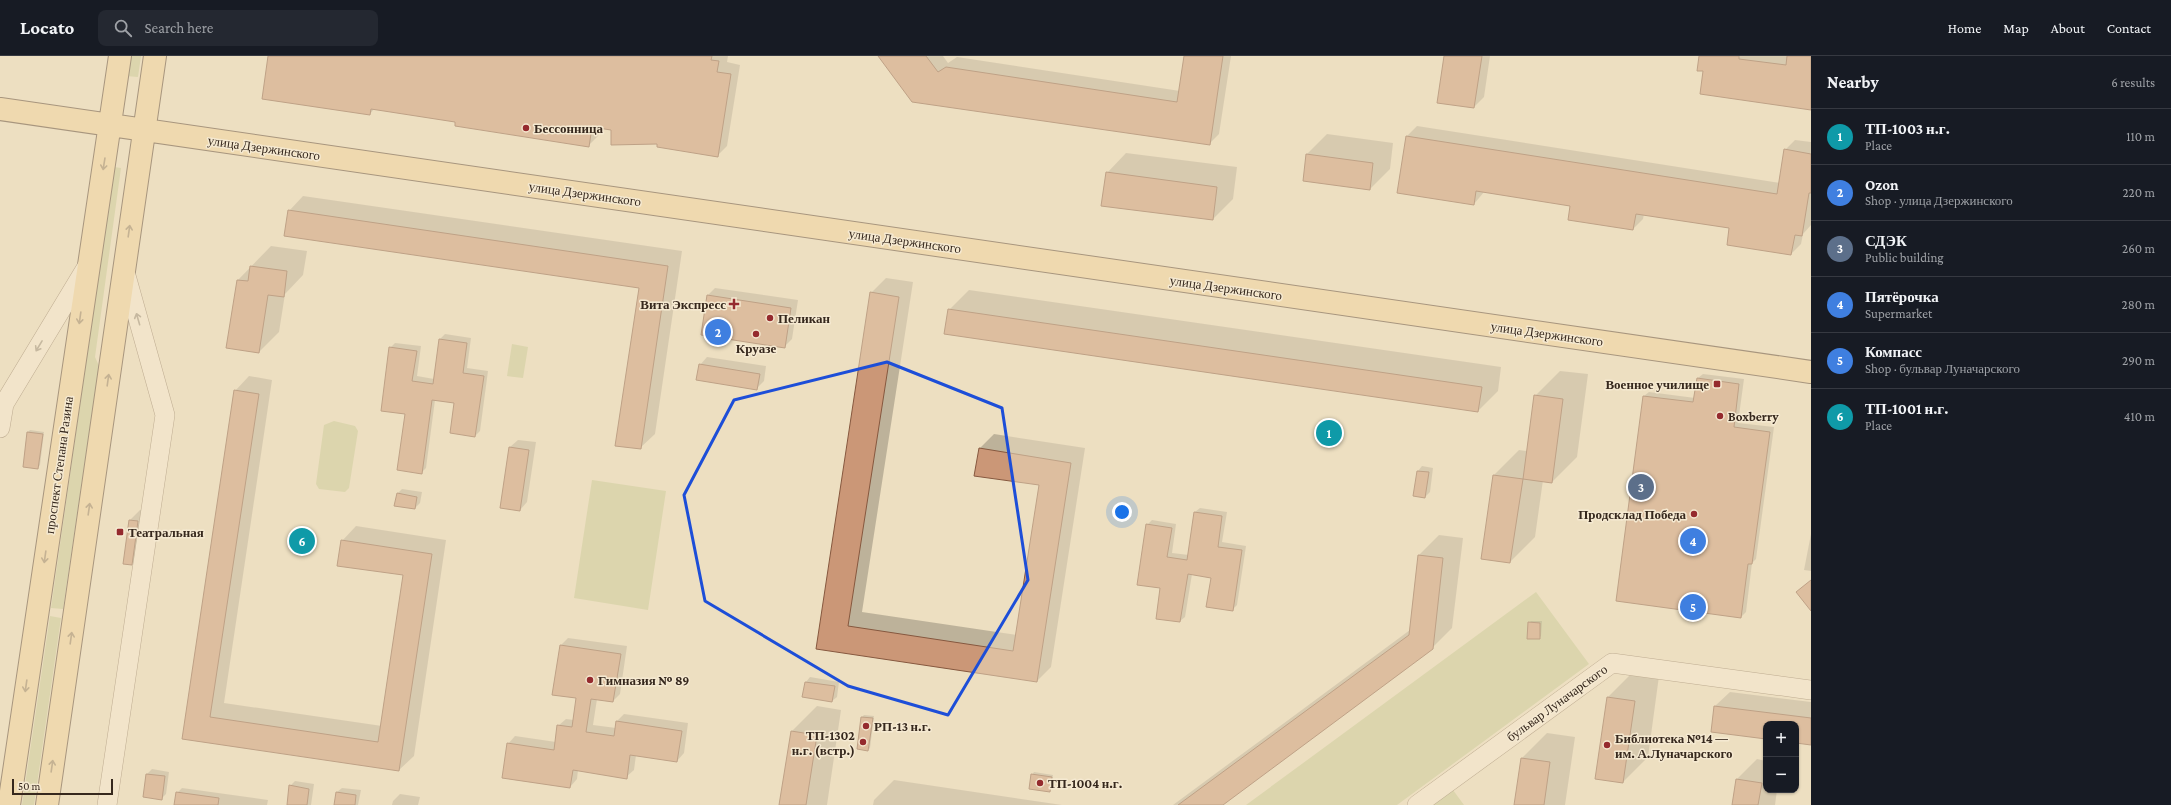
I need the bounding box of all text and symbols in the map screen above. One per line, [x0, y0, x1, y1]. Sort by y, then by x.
search box [98, 10, 378, 46]
text: Locato [20, 17, 74, 38]
icon: search [112, 17, 134, 39]
text: Search here [144, 20, 213, 36]
text: Home [1948, 20, 1981, 36]
text: Map [2003, 20, 2029, 36]
text: About [2051, 20, 2085, 36]
text: Contact [2107, 20, 2151, 36]
text: Nearby [1827, 73, 1879, 92]
text: 6 results [2111, 75, 2155, 90]
place label: Бессонница [534, 121, 604, 136]
text: ТП-1003 н.г. [1865, 121, 1950, 137]
marker: Бессонница [521, 123, 531, 133]
text: 1 [1838, 129, 1842, 144]
text: 110 m [2126, 129, 2155, 144]
street label: улица Дзержинского [207, 133, 321, 163]
text: Place [1865, 138, 1892, 153]
one-way arrow [100, 157, 108, 170]
text: Ozon [1865, 177, 1899, 193]
street label: улица Дзержинского [528, 179, 642, 209]
text: 2 [1837, 185, 1843, 200]
text: 220 m [2122, 185, 2155, 200]
text: Shop · улица Дзержинского [1865, 193, 2013, 208]
one-way arrow [125, 225, 133, 238]
street label: улица Дзержинского [848, 226, 962, 256]
text: СДЭК [1865, 233, 1907, 249]
text: 3 [1837, 241, 1843, 256]
text: 260 m [2122, 241, 2155, 256]
text: Public building [1865, 250, 1944, 265]
street label: улица Дзержинского [1169, 273, 1283, 303]
text: Пятёрочка [1865, 289, 1939, 305]
place label: Вита Экспресс [640, 297, 726, 312]
text: 4 [1836, 297, 1844, 312]
text: 280 m [2122, 297, 2155, 312]
marker: Вита Экспресс [729, 299, 739, 309]
text: Supermarket [1865, 306, 1932, 321]
one-way arrow [76, 311, 84, 324]
place label: Пеликан [778, 311, 830, 326]
one-way arrow [134, 313, 141, 326]
marker: Пеликан [765, 313, 775, 323]
pin: 2 [705, 317, 731, 347]
street label: улица Дзержинского [1490, 319, 1604, 349]
marker: Круазе [751, 329, 761, 339]
one-way arrow [34, 340, 42, 352]
place label: Круазе [736, 341, 776, 356]
text: Компасс [1865, 344, 1922, 360]
text: 5 [1837, 353, 1843, 368]
text: 290 m [2122, 353, 2155, 368]
text: Shop · бульвар Луначарского [1865, 361, 2020, 376]
one-way arrow [104, 374, 112, 387]
place label: Военное училище [1605, 377, 1709, 392]
marker: Военное училище [1712, 379, 1722, 389]
street label: проспект Степана Разина [42, 395, 76, 535]
text: ТП-1001 н.г. [1865, 401, 1948, 417]
place label: Boxberry [1728, 409, 1779, 424]
text: 6 [1836, 409, 1844, 424]
text: 410 m [2124, 409, 2155, 424]
marker: Boxberry [1715, 411, 1725, 421]
pin: 1 [1316, 418, 1342, 448]
text: Place [1865, 418, 1892, 433]
pin: 3 [1628, 472, 1654, 502]
your location [1112, 502, 1132, 522]
one-way arrow [85, 503, 93, 516]
place label: Продсклад Победа [1578, 507, 1686, 522]
marker: Продсклад Победа [1689, 509, 1699, 519]
place label: Театральная [128, 525, 204, 540]
pin: 6 [289, 526, 315, 556]
pin: 4 [1680, 526, 1706, 556]
marker: Театральная [115, 527, 125, 537]
one-way arrow [41, 550, 49, 563]
pin: 5 [1680, 592, 1706, 622]
one-way arrow [67, 632, 75, 645]
street label: бульвар Луначарского [1504, 661, 1610, 745]
place label: Гимназия № 89 [598, 673, 689, 688]
marker: Гимназия № 89 [585, 675, 595, 685]
one-way arrow [22, 679, 30, 692]
place label: РП-13 н.г. [874, 719, 932, 734]
marker: РП-13 н.г. [861, 721, 871, 731]
map controls [1763, 721, 1799, 793]
button: + [1763, 721, 1799, 757]
place label: ТП-1302 н.г. (встр.) [792, 728, 855, 759]
place label: Библиотека №14 — им. А.Луначарского [1615, 731, 1733, 761]
marker: ТП-1302 н.г. (встр.) [858, 737, 868, 747]
marker: Библиотека №14 — им. А.Луначарского [1602, 740, 1612, 750]
button: − [1763, 757, 1799, 793]
one-way arrow [48, 760, 56, 773]
place label: ТП-1004 н.г. [1048, 776, 1123, 791]
scale bar [12, 777, 113, 796]
marker: ТП-1004 н.г. [1035, 778, 1045, 788]
text: 50 m [18, 780, 40, 792]

